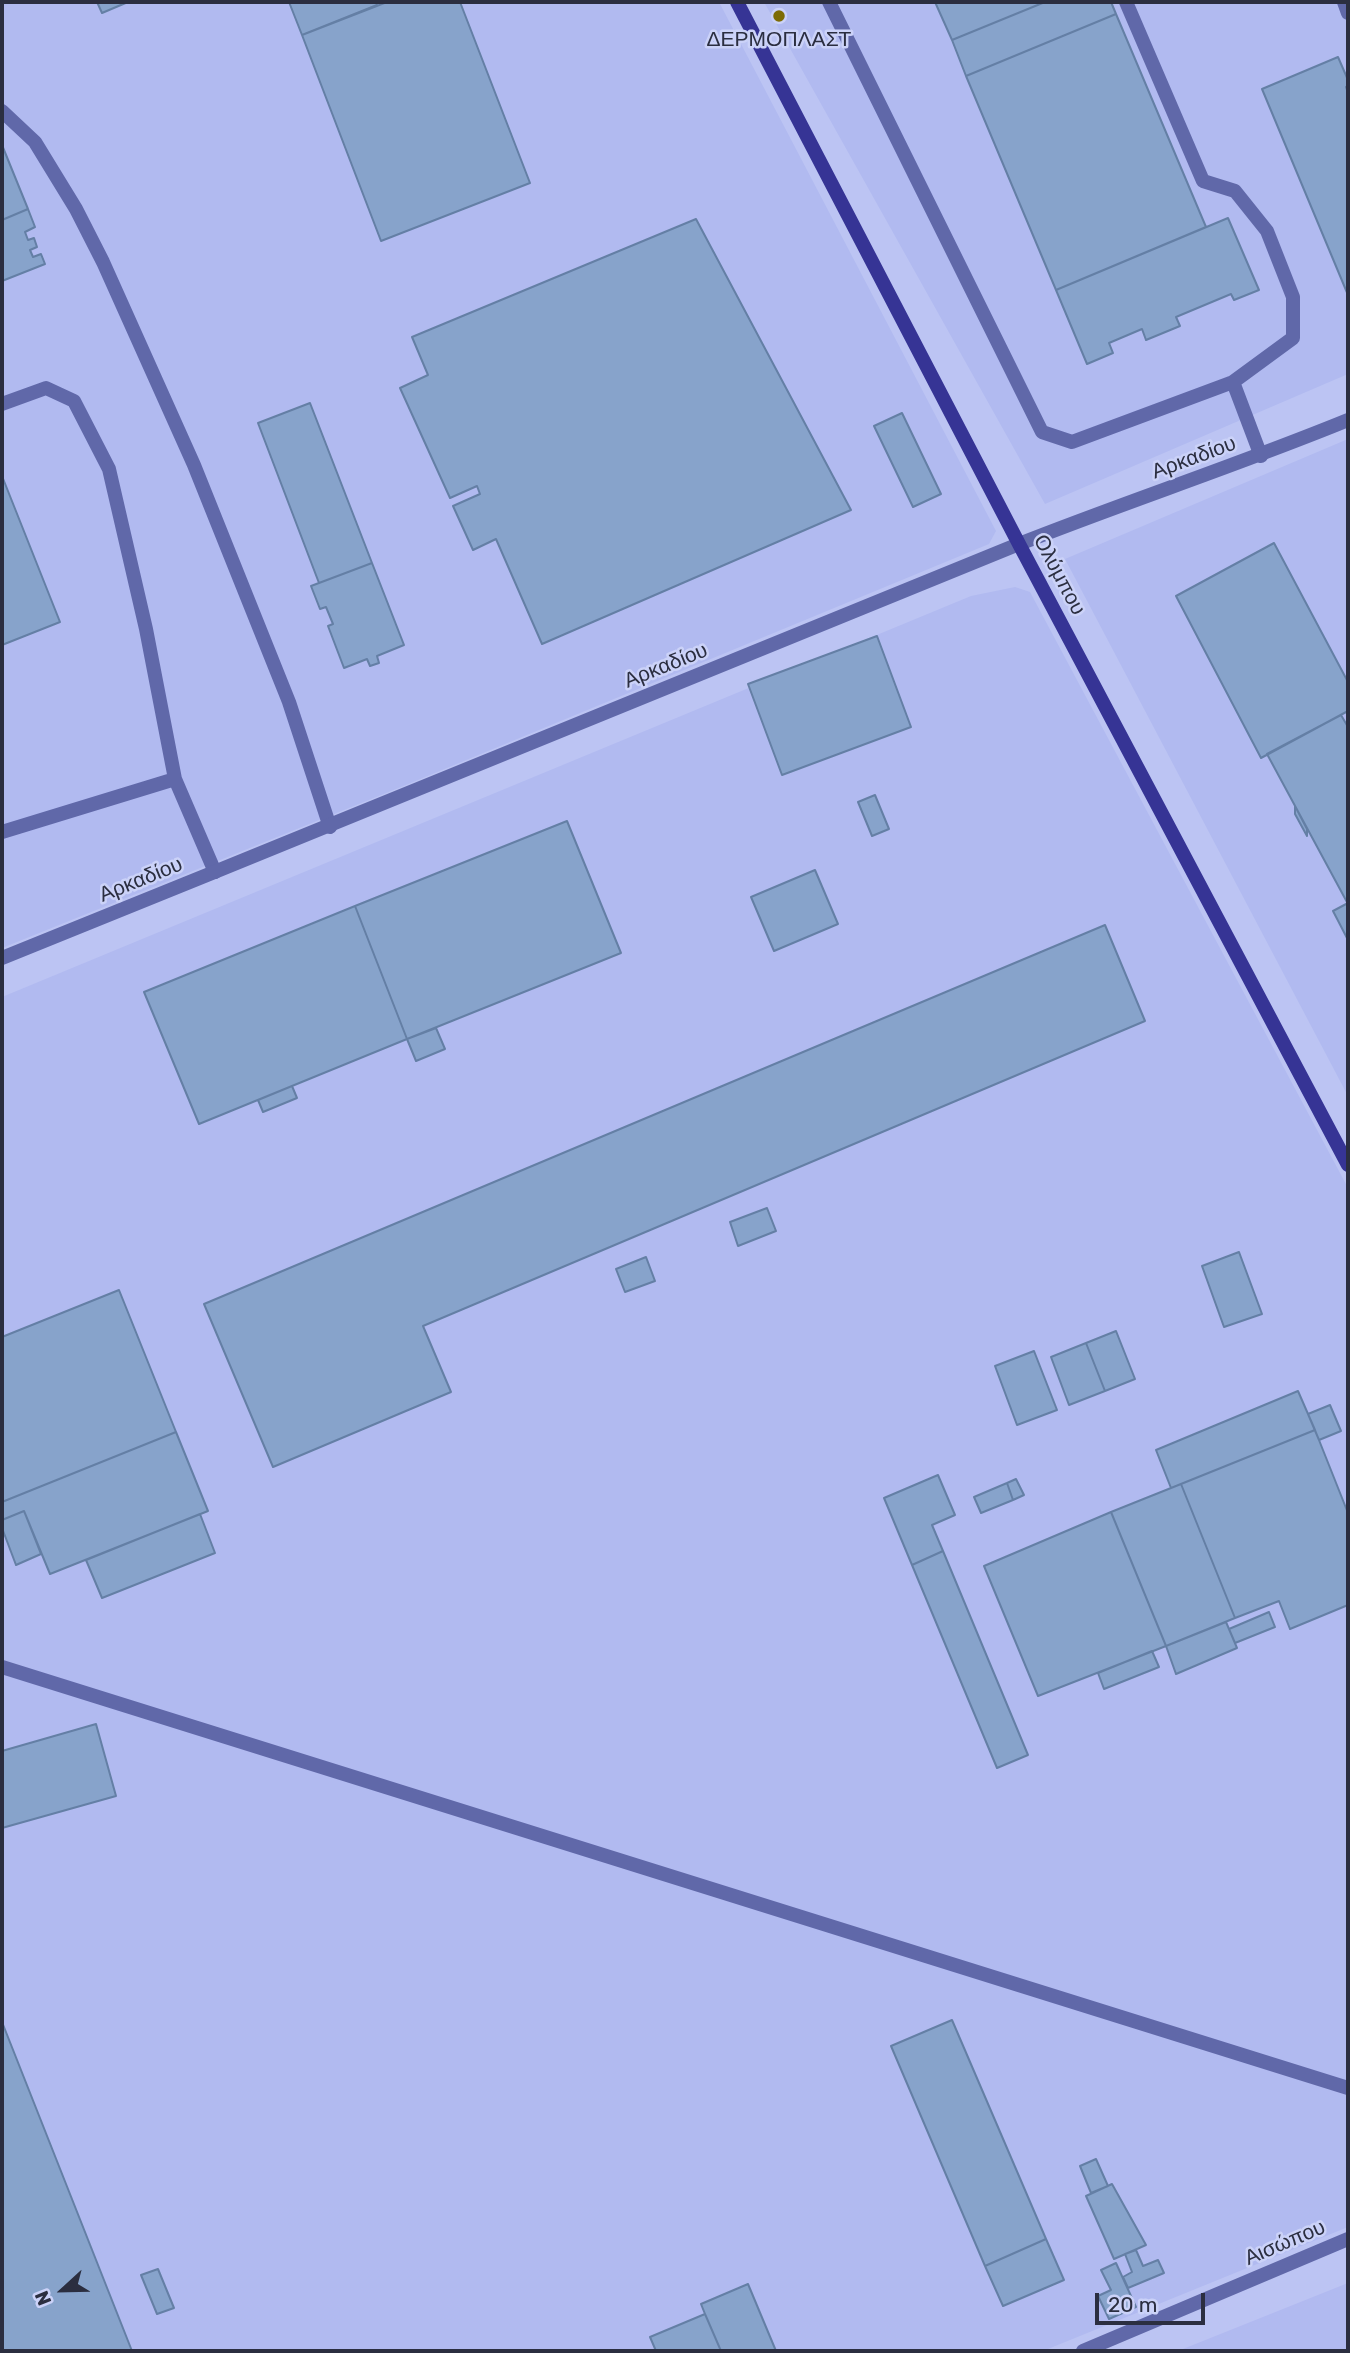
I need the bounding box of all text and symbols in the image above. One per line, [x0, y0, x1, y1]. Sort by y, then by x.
marker: ΔΕΡΜΟΠΛΑΣΤ [771, 8, 787, 24]
place label: ΔΕΡΜΟΠΛΑΣΤ [707, 27, 851, 53]
street label: Αρκαδίου [1148, 431, 1240, 485]
street label: Ολύμπου [1027, 531, 1091, 619]
street label: Αρκαδίου [621, 638, 711, 694]
street label: Αρκαδίου [96, 852, 186, 908]
street label: Αισώπου [1241, 2215, 1329, 2271]
north arrow [28, 2255, 98, 2325]
scale bar [1098, 2280, 1208, 2324]
text: N [30, 2287, 56, 2309]
text: 20 m [1108, 2292, 1157, 2317]

